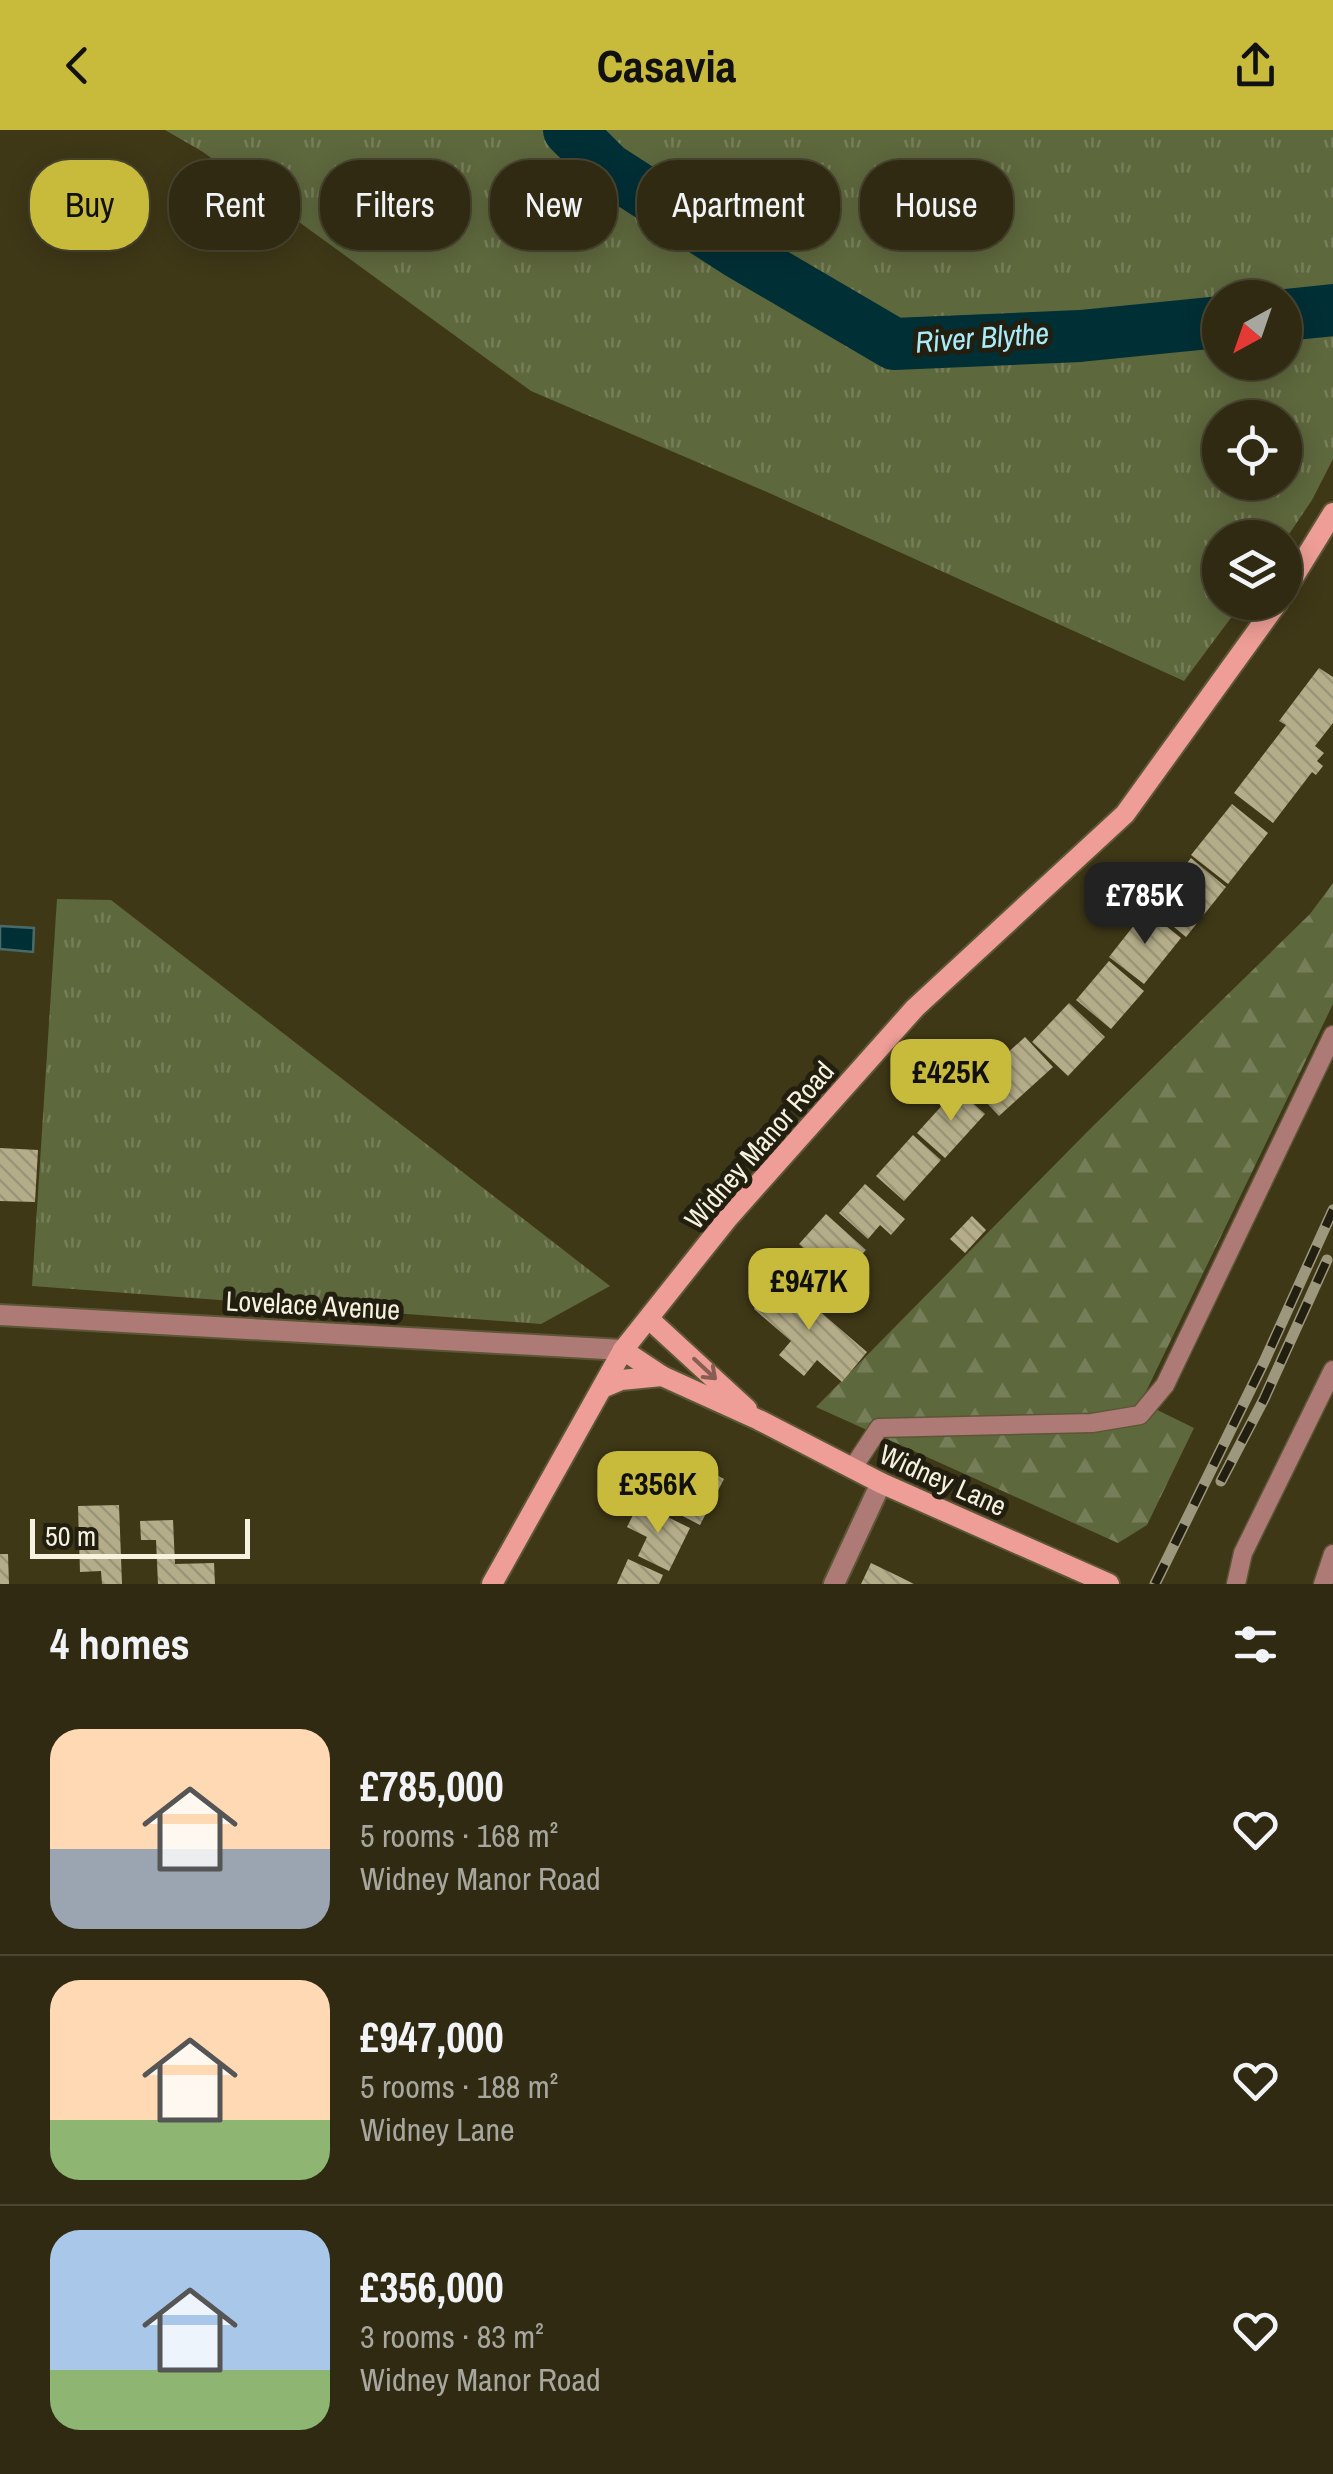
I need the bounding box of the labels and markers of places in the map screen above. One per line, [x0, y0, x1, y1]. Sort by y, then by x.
pin: £785K [1075, 862, 1215, 947]
pin: £425K [881, 1039, 1021, 1124]
pin: £947K [739, 1248, 879, 1333]
pin: £356K [588, 1451, 728, 1536]

